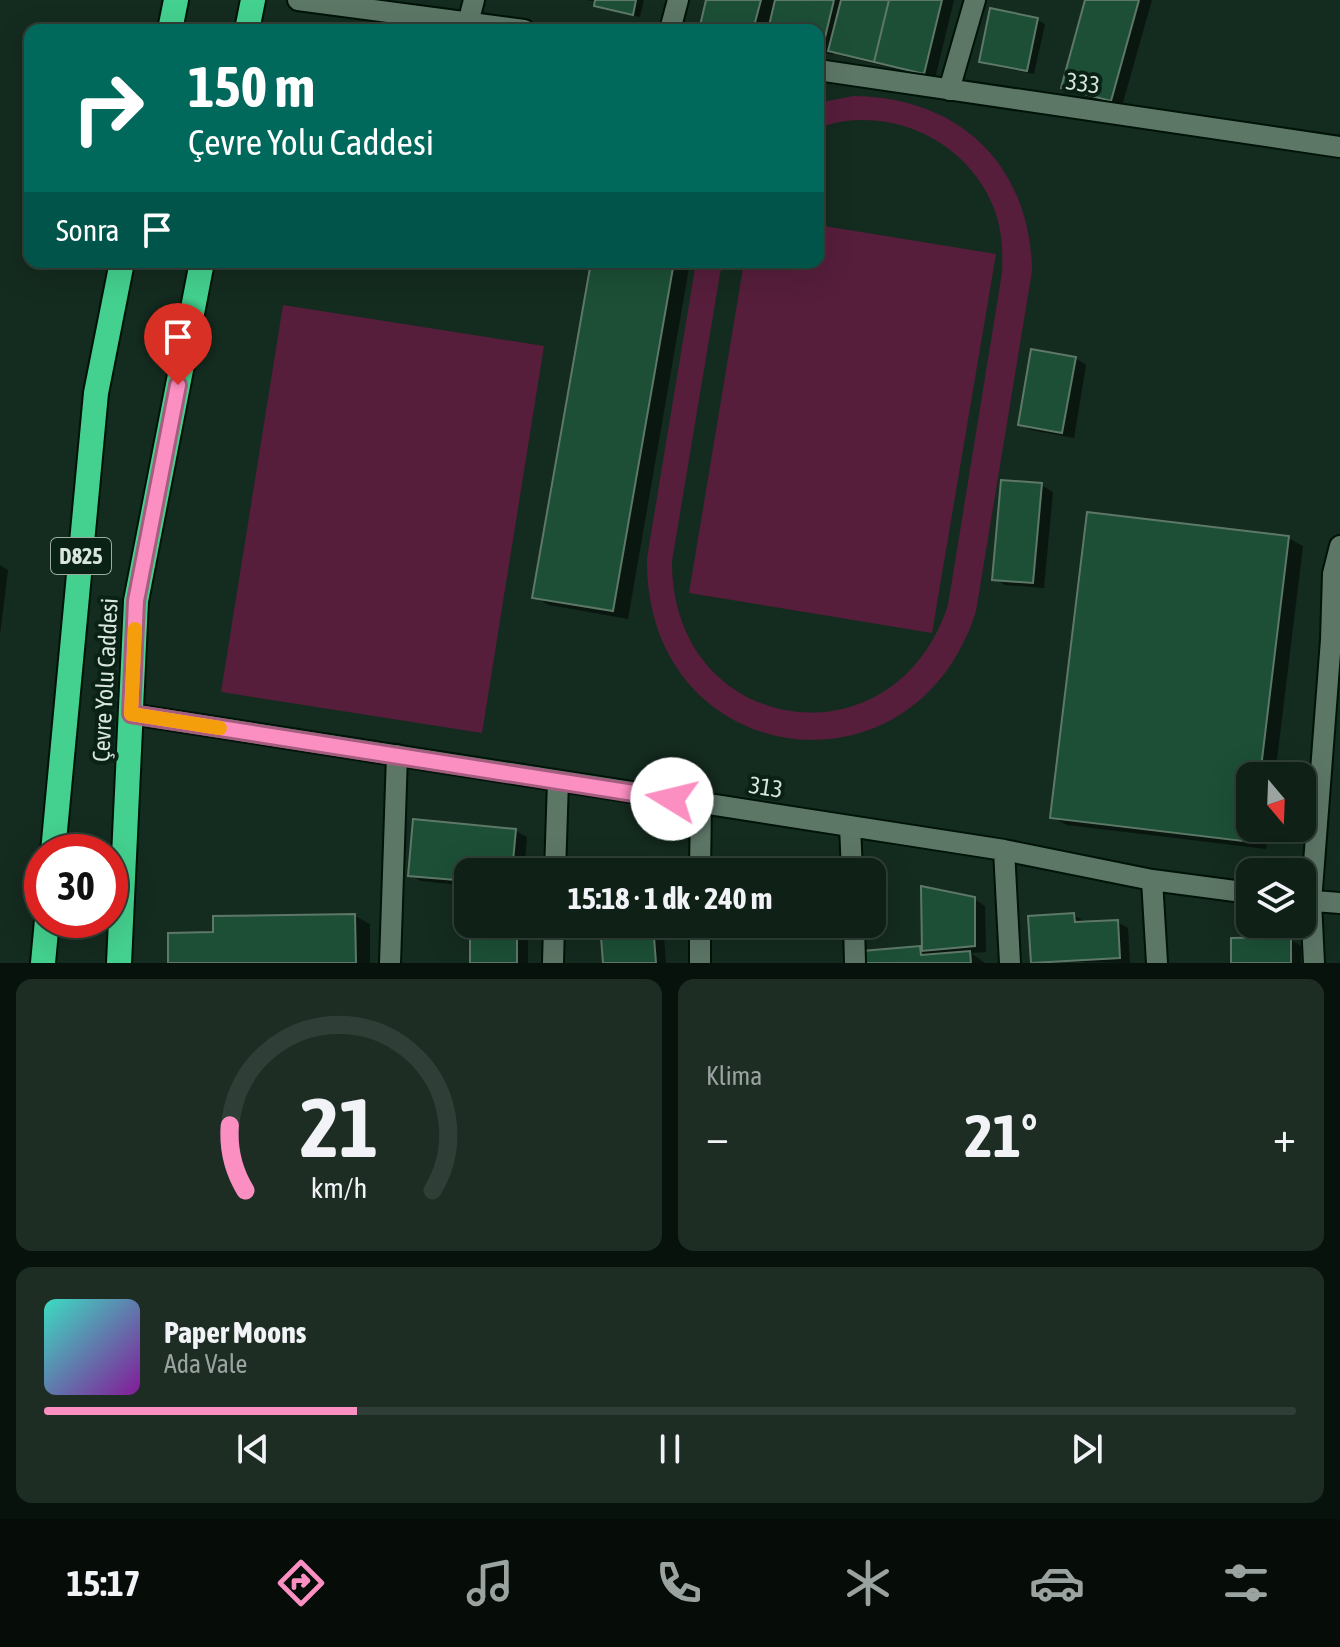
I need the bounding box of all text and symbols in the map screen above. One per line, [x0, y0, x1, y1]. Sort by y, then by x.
text: 150 m [188, 55, 315, 119]
icon: right [56, 56, 160, 160]
street label: 333 [1064, 67, 1102, 99]
text: Çevre Yolu Caddesi [188, 121, 434, 163]
icon: arrive [135, 208, 179, 252]
text: Sonra [56, 213, 119, 247]
pin [144, 303, 212, 385]
icon: arrive [156, 315, 200, 359]
road number: D825 [51, 538, 111, 574]
street label: Çevre Yolu Caddesi [87, 597, 123, 763]
position arrow [630, 757, 714, 841]
north arrow [1236, 762, 1316, 842]
map controls [1236, 762, 1316, 938]
street label: 313 [747, 771, 785, 803]
speed limit sign: 30 [24, 834, 128, 938]
button: layers [1236, 858, 1316, 938]
text: 15:18 · 1 dk · 240 m [568, 881, 772, 915]
text: Klima [706, 1061, 762, 1091]
text: 21 [300, 1079, 378, 1175]
text: 21° [965, 1101, 1037, 1170]
text: − [706, 1111, 729, 1161]
text: + [1273, 1111, 1296, 1161]
text: km/h [311, 1171, 367, 1204]
text: Paper Moons [164, 1315, 306, 1349]
text: Ada Vale [164, 1349, 247, 1379]
icon: previous [231, 1427, 275, 1471]
icon: pause [648, 1427, 692, 1471]
icon: next [1065, 1427, 1109, 1471]
icon: directions [273, 1555, 329, 1611]
icon: music [462, 1555, 518, 1611]
icon: phone [651, 1555, 707, 1611]
icon: climate [840, 1555, 896, 1611]
icon: car [1029, 1555, 1085, 1611]
icon: filters [1218, 1555, 1274, 1611]
text: 15:17 [66, 1562, 141, 1604]

